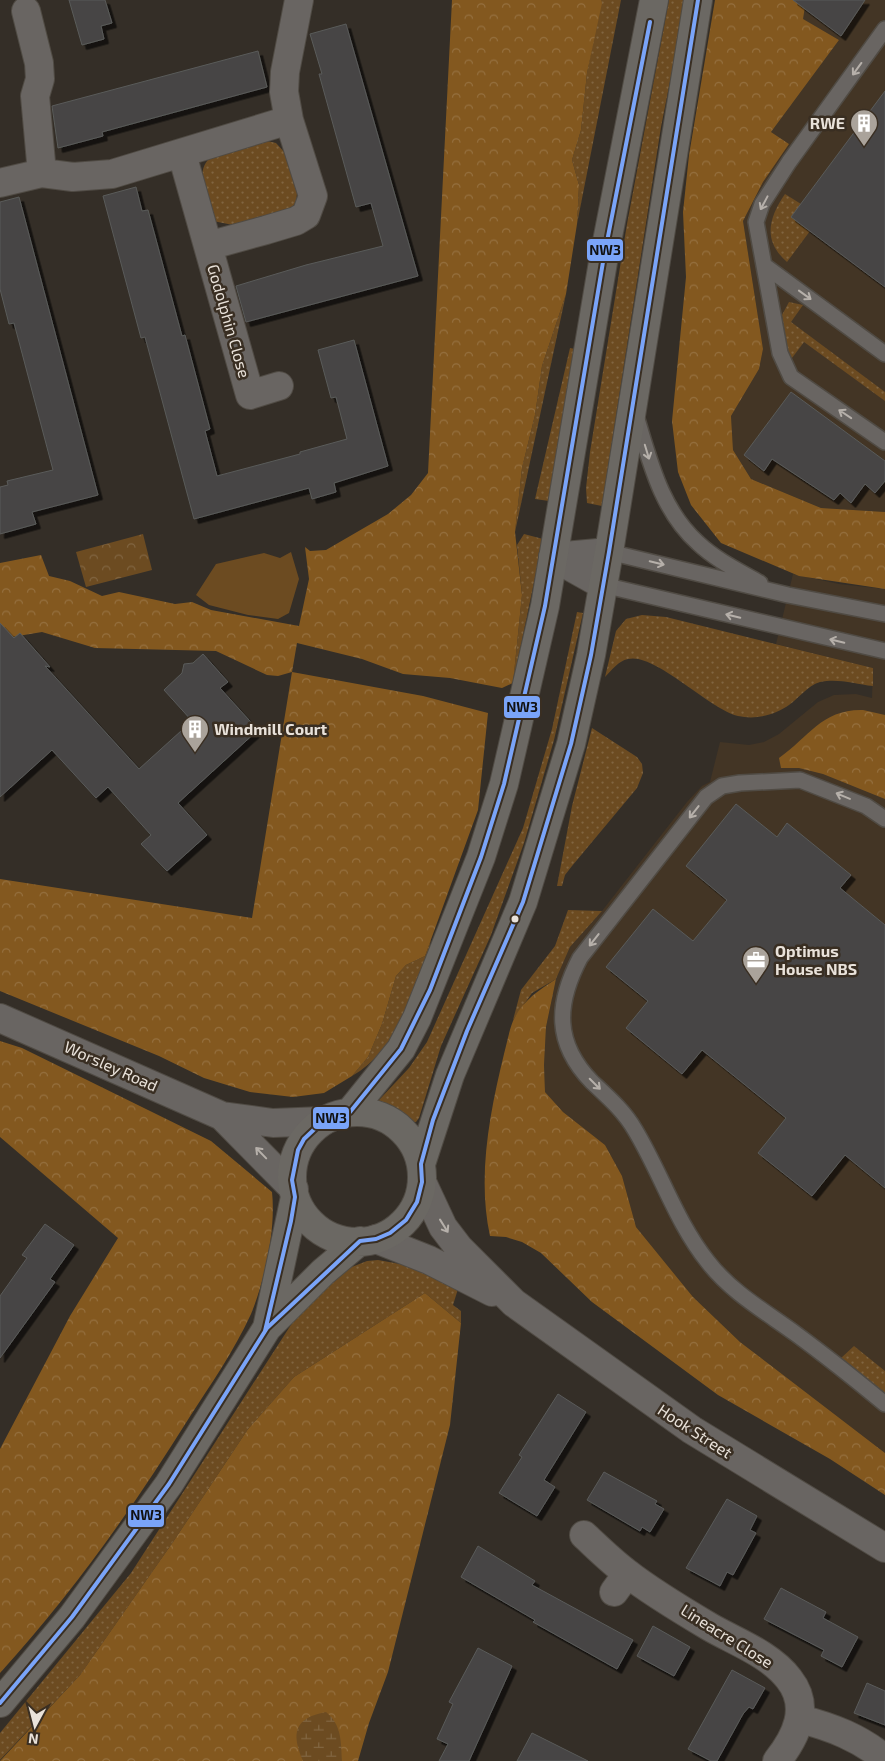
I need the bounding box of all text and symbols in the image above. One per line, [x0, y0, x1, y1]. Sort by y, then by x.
one-way arrow [851, 62, 862, 75]
building icon: RWE [849, 108, 879, 147]
place label: RWE [810, 113, 845, 132]
one-way arrow [759, 195, 769, 210]
line badge: NW3 [586, 238, 624, 262]
text: NW3 [589, 241, 621, 258]
street label: Godolphin Close [204, 262, 255, 380]
one-way arrow [798, 290, 812, 300]
one-way arrow [838, 409, 852, 419]
one-way arrow [643, 443, 653, 459]
one-way arrow [648, 559, 664, 568]
one-way arrow [725, 610, 741, 620]
one-way arrow [830, 636, 846, 645]
line badge: NW3 [503, 695, 541, 719]
text: NW3 [506, 698, 538, 715]
building icon: Windmill Court [180, 714, 210, 753]
place label: Windmill Court [214, 719, 327, 738]
one-way arrow [836, 791, 851, 800]
one-way arrow [689, 806, 700, 819]
unlabelled marker [510, 914, 520, 924]
one-way arrow [589, 933, 599, 947]
place label: Optimus House NBS [775, 941, 857, 978]
office icon: Optimus House NBS [741, 945, 771, 984]
street label: Worsley Road [62, 1036, 161, 1095]
one-way arrow [589, 1078, 601, 1090]
line badge: NW3 [312, 1106, 350, 1130]
text: NW3 [315, 1109, 347, 1126]
one-way arrow [255, 1147, 267, 1160]
one-way arrow [439, 1218, 449, 1232]
street label: Hook Street [655, 1399, 736, 1462]
line badge: NW3 [127, 1504, 165, 1528]
text: NW3 [130, 1506, 162, 1523]
street label: Lineacre Close [678, 1600, 777, 1671]
north arrow [10, 1701, 60, 1751]
text: N [27, 1730, 39, 1748]

